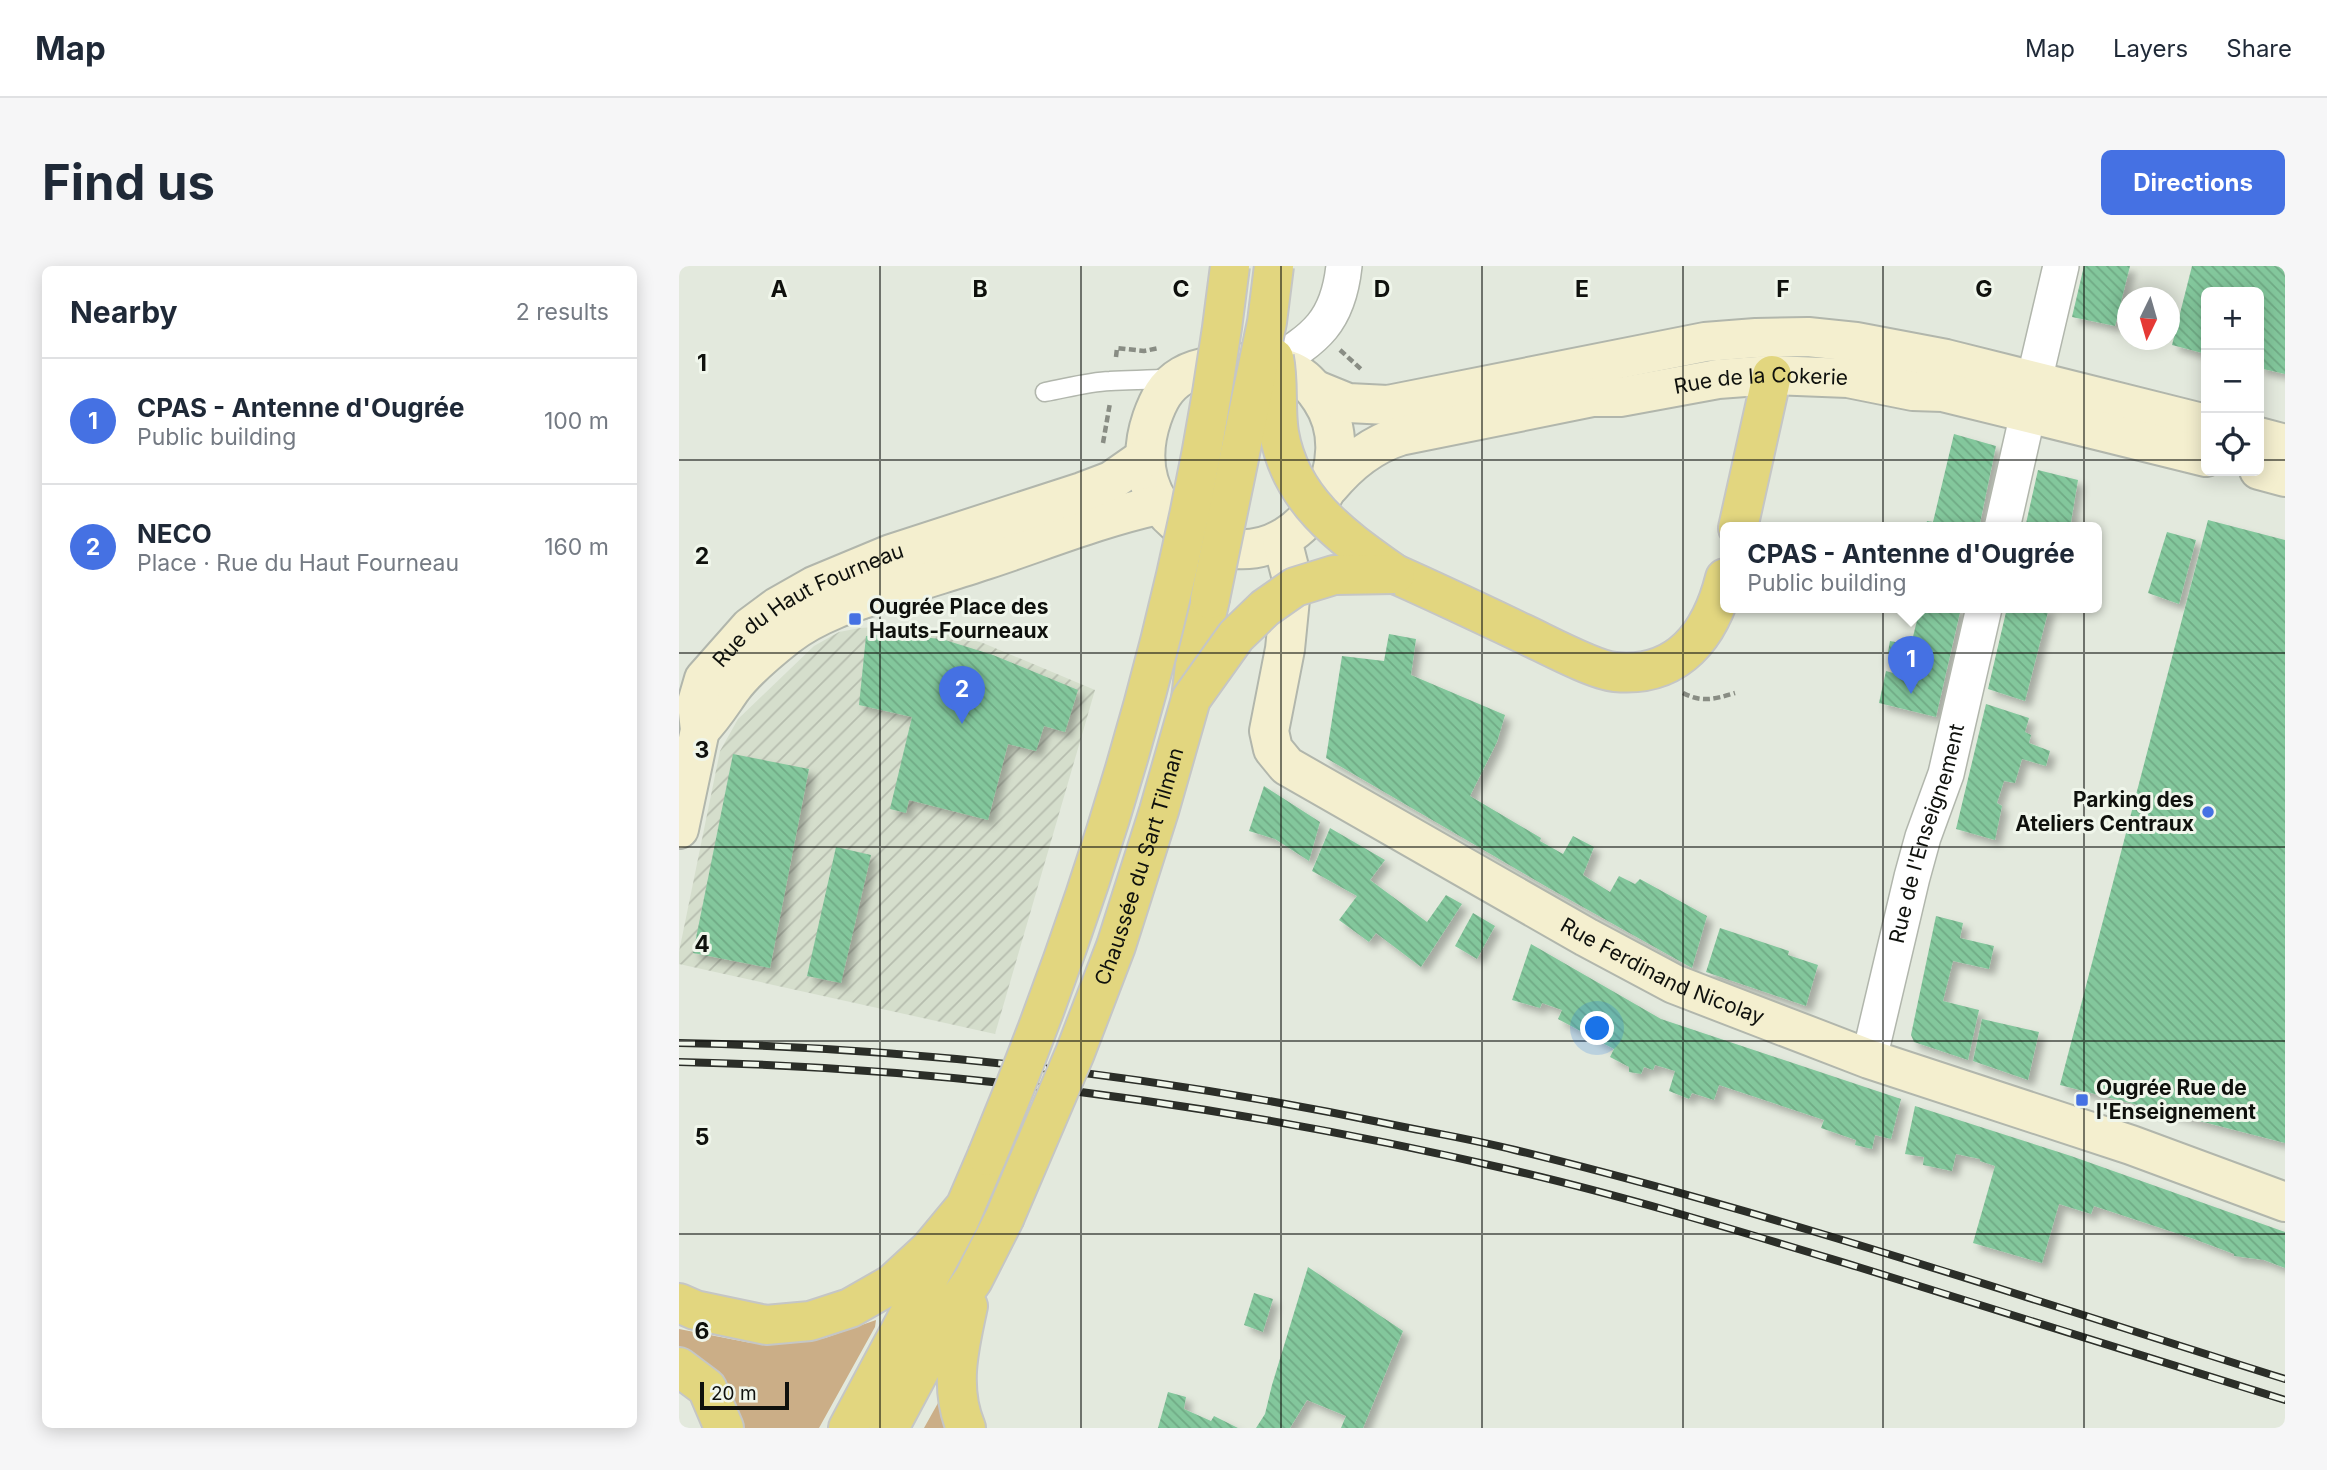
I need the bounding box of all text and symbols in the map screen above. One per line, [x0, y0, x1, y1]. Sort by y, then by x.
text: Map [35, 28, 106, 68]
text: Map [2025, 34, 2075, 63]
text: Layers [2113, 34, 2188, 63]
text: Share [2226, 34, 2292, 63]
button: Directions [2101, 150, 2285, 215]
text: Find us [42, 153, 215, 212]
text: A [770, 275, 788, 303]
text: B [972, 275, 988, 303]
text: C [1172, 275, 1190, 303]
text: D [1374, 275, 1390, 303]
text: E [1575, 275, 1589, 303]
text: F [1776, 275, 1790, 303]
text: G [1975, 275, 1993, 303]
north arrow [2117, 287, 2180, 350]
map controls [2201, 287, 2264, 476]
button: + [2201, 287, 2264, 350]
text: Nearby [70, 294, 178, 330]
text: 2 results [516, 298, 609, 326]
text: 1 [697, 349, 707, 377]
button: − [2201, 350, 2264, 413]
street label: Rue de la Cokerie [1672, 362, 1849, 399]
text: CPAS - Antenne d'Ougrée [137, 392, 465, 423]
text: 1 [88, 407, 98, 435]
text: 100 m [544, 407, 609, 435]
button: locate [2201, 413, 2264, 476]
text: Public building [137, 423, 296, 451]
text: NECO [137, 518, 212, 549]
popup [1720, 522, 2102, 613]
text: 2 [86, 533, 100, 561]
text: 160 m [544, 533, 609, 561]
street label: Rue du Haut Fourneau [707, 538, 907, 672]
text: CPAS - Antenne d'Ougrée [1747, 538, 2075, 569]
text: 2 [695, 542, 709, 570]
text: Place · Rue du Haut Fourneau [137, 549, 459, 577]
text: Public building [1747, 569, 1907, 597]
place label: Ougrée Place des Hauts-Fourneaux [869, 594, 1049, 643]
marker: Ougrée Place des Hauts-Fourneaux [847, 611, 863, 627]
pin: 1 [1888, 636, 1934, 694]
pin: 2 [939, 666, 985, 724]
street label: Rue de l'Enseignement [1884, 721, 1969, 946]
text: 3 [695, 736, 709, 764]
street label: Chaussée du Sart Tilman [1089, 745, 1189, 989]
place label: Parking des Ateliers Centraux [2015, 787, 2194, 836]
marker: Parking des Ateliers Centraux [2200, 804, 2216, 820]
street label: Rue Ferdinand Nicolay [1556, 912, 1768, 1030]
text: 4 [694, 930, 710, 958]
your location [1580, 1011, 1614, 1045]
place label: Ougrée Rue de l'Enseignement [2096, 1075, 2256, 1124]
marker: Ougrée Rue de l'Enseignement [2074, 1092, 2090, 1108]
text: 5 [695, 1123, 709, 1151]
text: 6 [695, 1317, 709, 1345]
scale bar [700, 1379, 789, 1411]
text: 20 m [711, 1382, 757, 1405]

